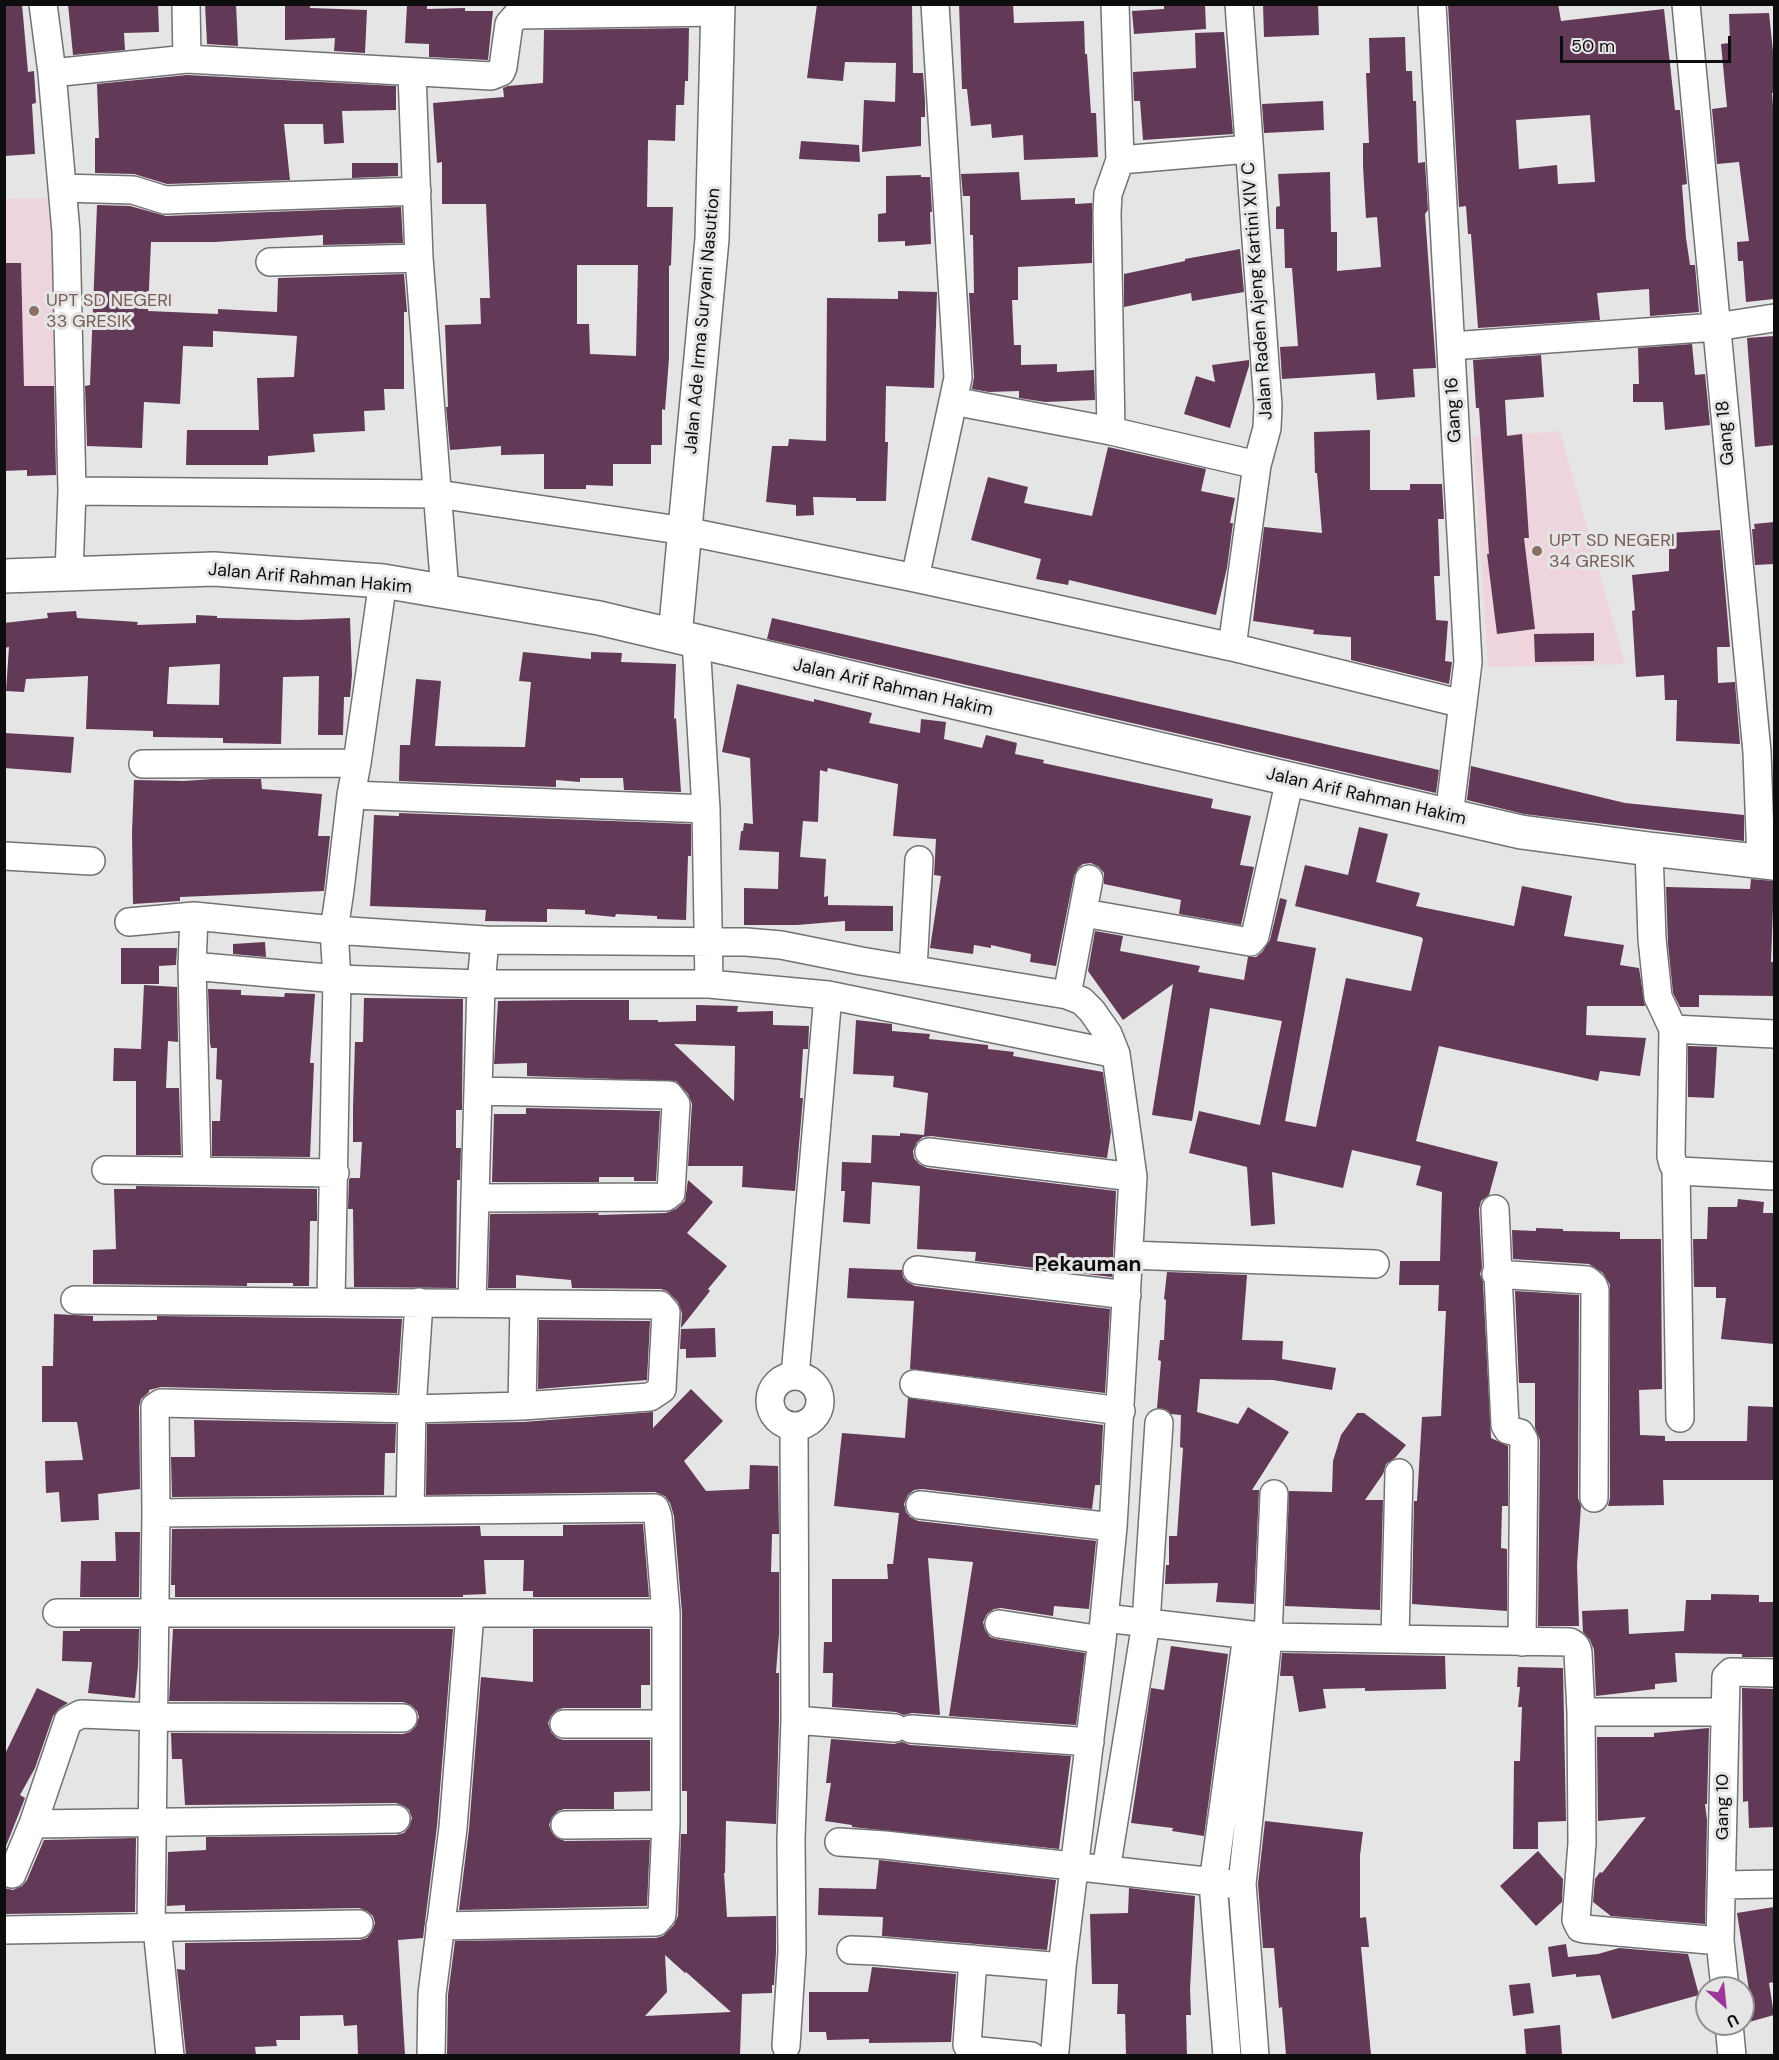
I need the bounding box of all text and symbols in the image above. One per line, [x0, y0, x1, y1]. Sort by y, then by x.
scale bar [1563, 24, 1734, 62]
text: 50 m [1571, 34, 1615, 58]
street label: Jalan Raden Ajeng Kartini XIV C [1238, 161, 1278, 421]
street label: Jalan Ade Irma Suryani Nasution [681, 187, 725, 455]
place label: UPT SD NEGERI 33 GRESIK [46, 290, 172, 332]
marker: UPT SD NEGERI 33 GRESIK [27, 304, 41, 318]
street label: Gang 16 [1442, 377, 1466, 443]
street label: Gang 18 [1712, 400, 1740, 466]
place label: UPT SD NEGERI 34 GRESIK [1549, 530, 1675, 572]
marker: UPT SD NEGERI 34 GRESIK [1530, 544, 1544, 558]
street label: Jalan Arif Rahman Hakim [207, 559, 413, 599]
street label: Jalan Arif Rahman Hakim [791, 654, 995, 722]
street label: Jalan Arif Rahman Hakim [1264, 763, 1468, 831]
district label: Pekauman [1034, 1252, 1142, 1278]
street label: Gang 10 [1712, 1774, 1734, 1840]
north arrow [1695, 1976, 1755, 2036]
text: U [1723, 2009, 1742, 2033]

